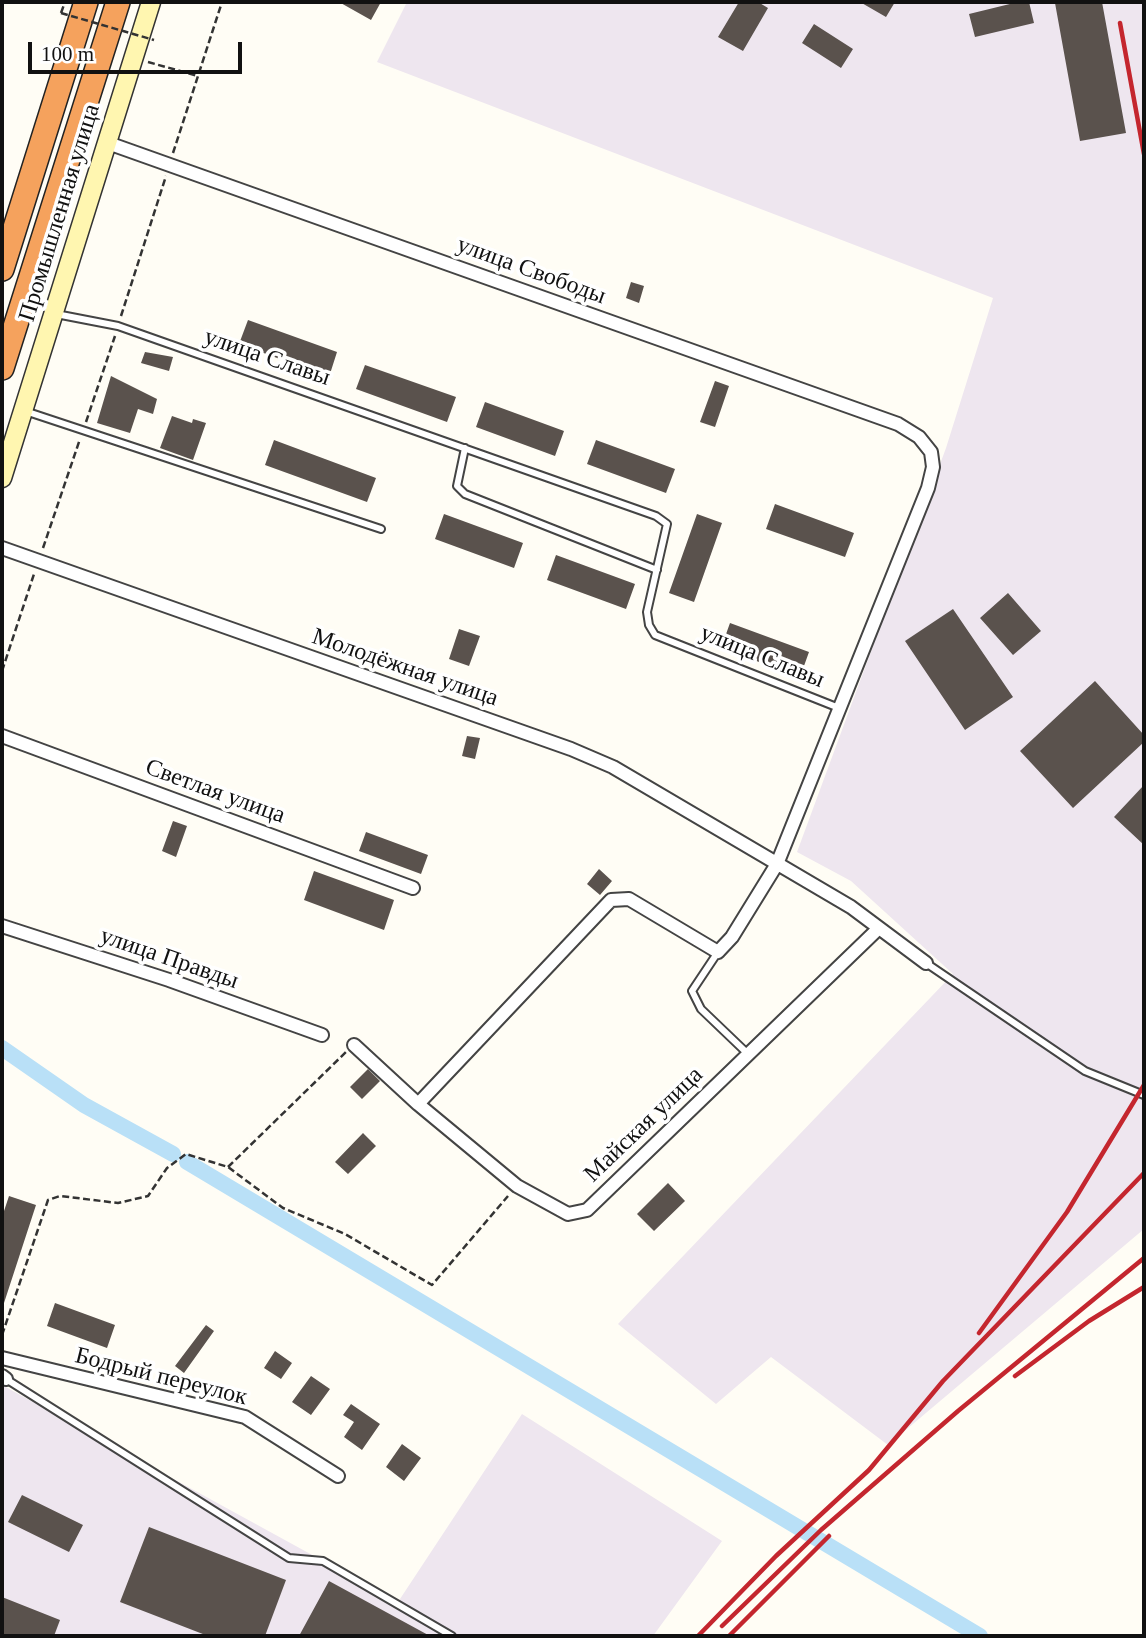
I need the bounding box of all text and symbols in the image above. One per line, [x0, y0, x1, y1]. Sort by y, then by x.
scale bar [32, 28, 245, 72]
text: 100 m [41, 42, 94, 66]
street label: Промышленная улица [13, 101, 107, 325]
street label: улица Свободы [453, 231, 609, 311]
street label: улица Славы [200, 323, 334, 393]
street label: улица Славы [696, 619, 828, 695]
street label: Молодёжная улица [308, 623, 502, 713]
street label: Светлая улица [141, 753, 289, 831]
street label: улица Правды [96, 922, 242, 996]
street label: Майская улица [579, 1061, 709, 1189]
street label: Бодрый переулок [72, 1342, 250, 1412]

